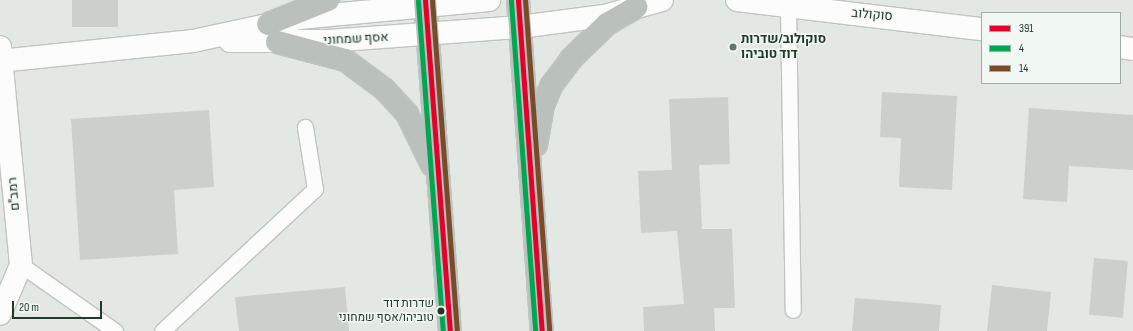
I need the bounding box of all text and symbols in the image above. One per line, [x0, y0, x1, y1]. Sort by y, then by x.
street label: סוקולוב [851, 5, 893, 25]
legend [981, 12, 1121, 84]
text: 391 [1019, 21, 1034, 36]
street label: אסף שמחוני [323, 30, 389, 48]
place label: סוקולוב/שדרות דוד טוביהו [741, 32, 826, 63]
text: 4 [1019, 41, 1024, 56]
marker: סוקולוב/שדרות דוד טוביהו [728, 42, 738, 52]
text: 14 [1019, 61, 1028, 76]
street label: רמב"ם [5, 177, 23, 211]
scale bar [14, 293, 104, 319]
place label: שדרות דוד טוביהו/אסף שמחוני [339, 297, 434, 325]
text: 20 m [19, 300, 39, 315]
marker: שדרות דוד טוביהו/אסף שמחוני [436, 306, 446, 316]

